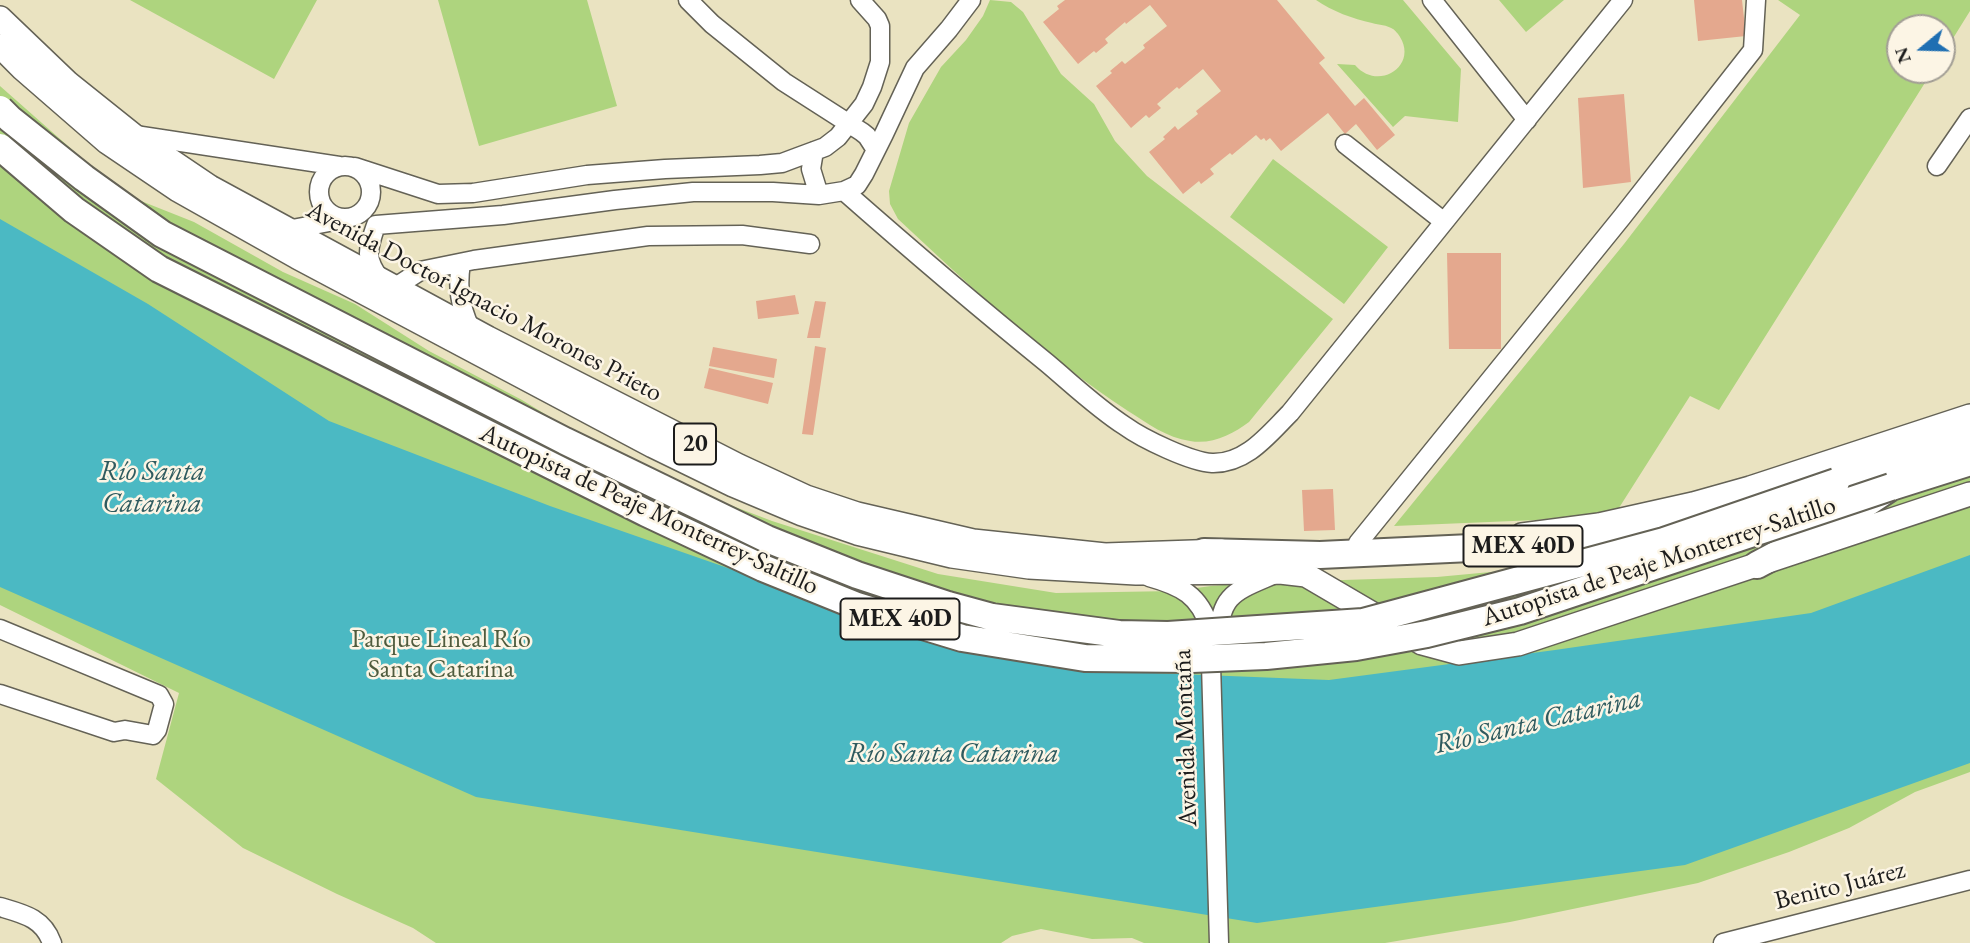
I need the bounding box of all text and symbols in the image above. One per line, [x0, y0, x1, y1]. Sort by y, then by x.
north arrow [1886, 14, 1956, 84]
text: N [1888, 44, 1917, 67]
street label: Avenida Doctor Ignacio Morones Prieto [301, 195, 667, 409]
street label: Autopista de Peaje Monterrey-Saltillo [475, 418, 823, 602]
road number: 20 [674, 424, 716, 464]
water label: Río Santa Catarina [99, 455, 205, 521]
street label: Autopista de Peaje Monterrey-Saltillo [1478, 490, 1840, 634]
road number: MEX 40D [1464, 526, 1582, 566]
road number: MEX 40D [841, 598, 960, 640]
park label: Parque Lineal Río Santa Catarina [351, 624, 531, 686]
street label: Avenida Montaña [1167, 648, 1205, 828]
water label: Río Santa Catarina [1431, 682, 1645, 762]
water label: Río Santa Catarina [847, 737, 1059, 771]
street label: Benito Juárez [1772, 855, 1908, 917]

